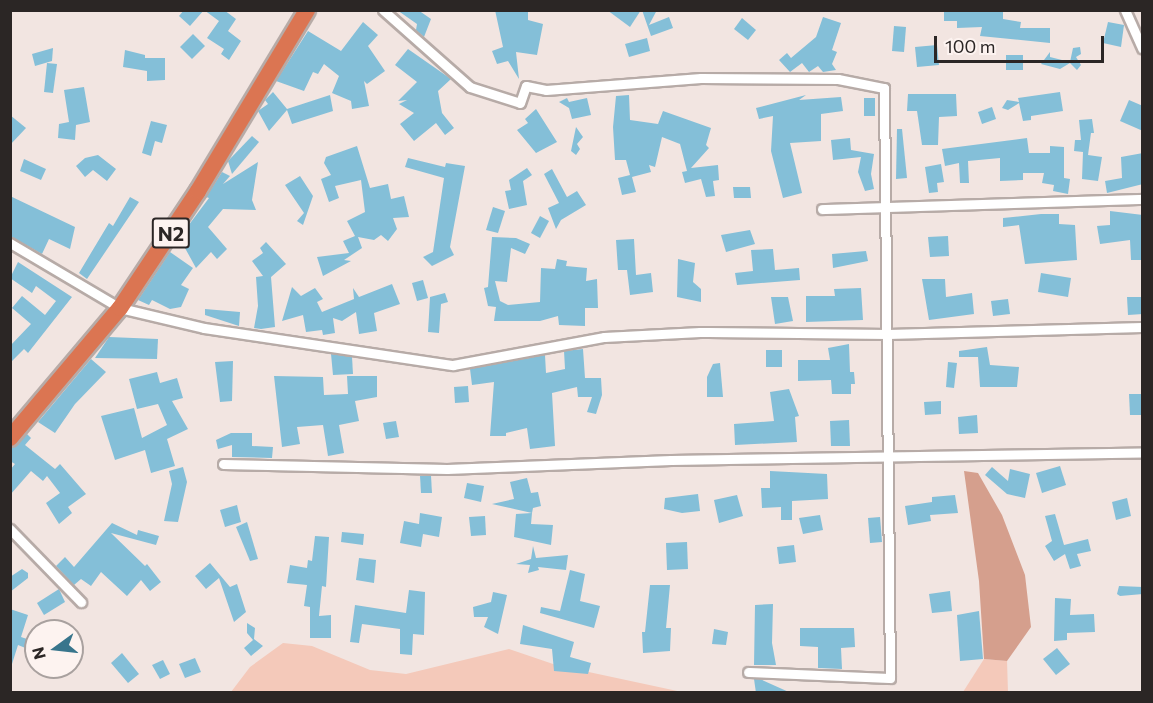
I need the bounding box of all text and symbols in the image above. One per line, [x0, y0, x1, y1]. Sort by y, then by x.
scale bar [937, 24, 1106, 62]
text: 100 m [945, 35, 995, 57]
road number: N2 [152, 216, 190, 250]
north arrow [24, 619, 84, 679]
text: N [27, 645, 49, 662]

